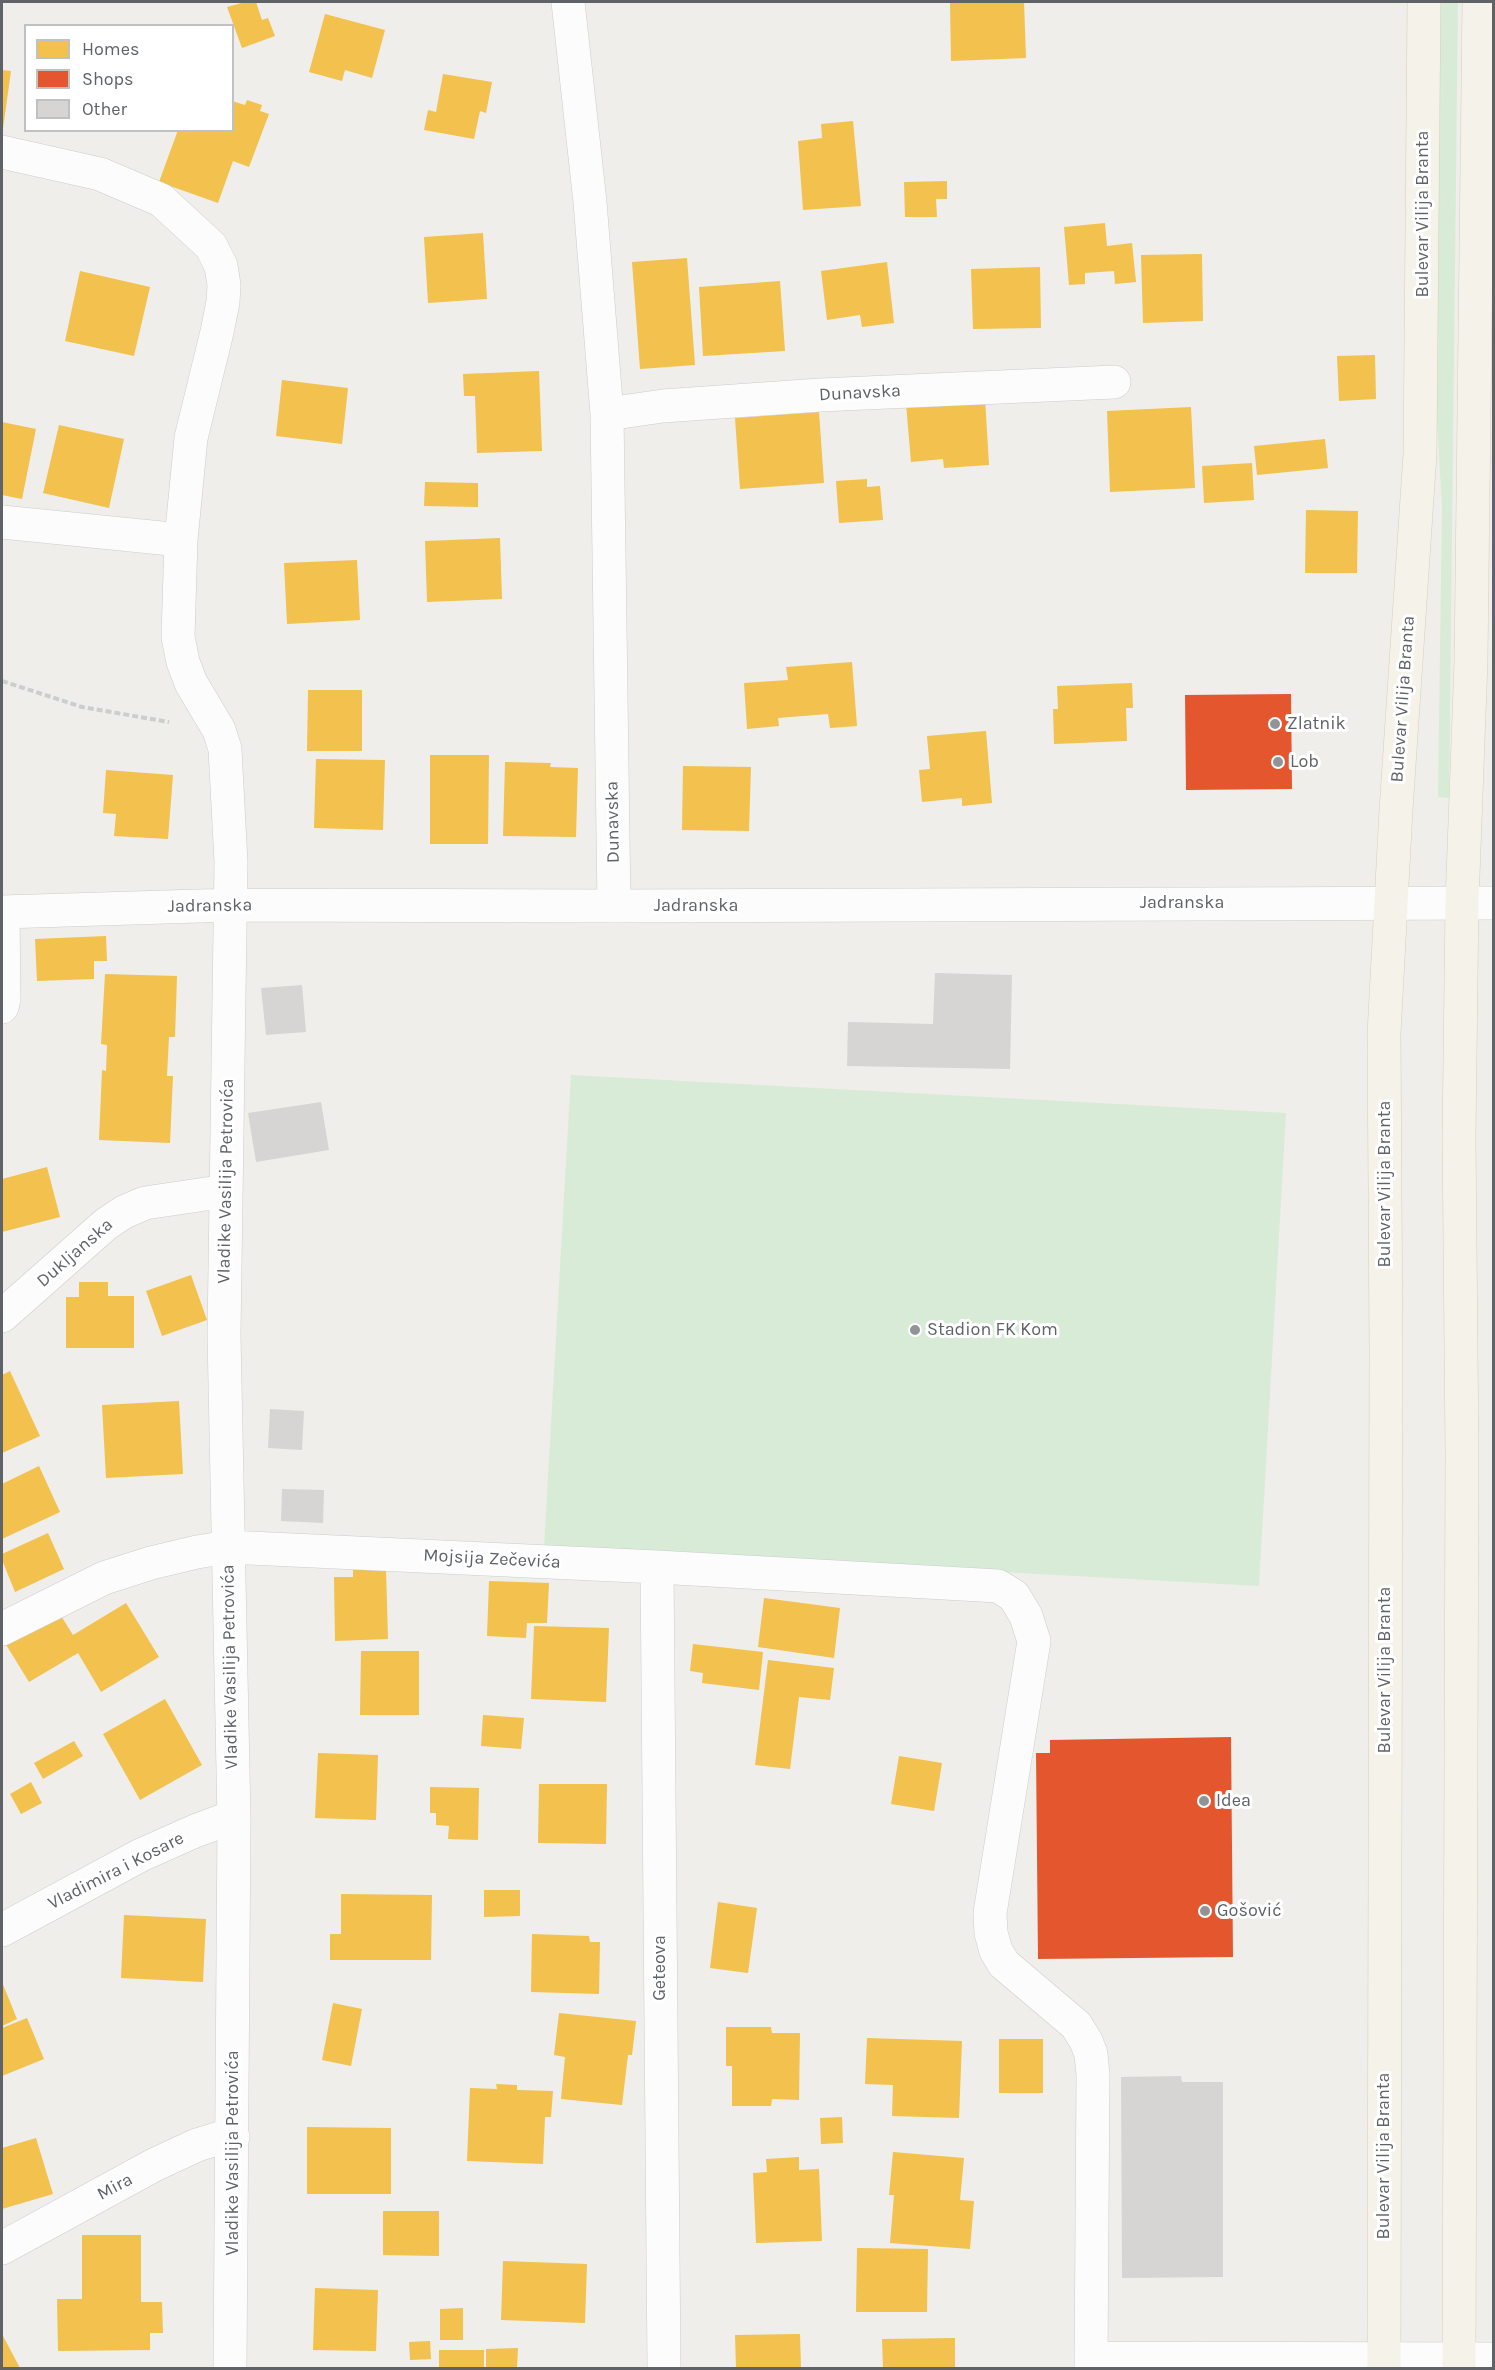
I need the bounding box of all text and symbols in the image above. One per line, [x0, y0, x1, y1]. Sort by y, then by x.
legend [24, 24, 234, 132]
text: Homes [82, 38, 139, 60]
text: Shops [82, 68, 134, 90]
text: Other [82, 98, 127, 120]
street label: Bulevar Vilija Branta [1412, 131, 1434, 297]
street label: Dunavska [818, 380, 902, 406]
street label: Bulevar Vilija Branta [1386, 615, 1420, 783]
place label: Zlatnik [1287, 713, 1346, 735]
marker: Zlatnik [1268, 717, 1282, 731]
place label: Lob [1290, 751, 1319, 773]
marker: Lob [1271, 755, 1285, 769]
street label: Dunavska [601, 781, 625, 863]
street label: Jadranska [1140, 892, 1224, 914]
street label: Jadranska [168, 894, 252, 918]
street label: Jadranska [654, 895, 738, 917]
street label: Vladike Vasilija Petrovića [213, 1078, 239, 1284]
street label: Bulevar Vilija Branta [1374, 1101, 1396, 1267]
street label: Dukljanska [32, 1214, 118, 1292]
place label: Stadion FK Kom [927, 1319, 1058, 1341]
marker: Stadion FK Kom [908, 1323, 922, 1337]
street label: Mojsija Zečevića [423, 1545, 561, 1573]
street label: Vladike Vasilija Petrovića [217, 1564, 243, 1770]
street label: Bulevar Vilija Branta [1374, 1587, 1396, 1753]
place label: Idea [1216, 1790, 1251, 1812]
marker: Idea [1197, 1794, 1211, 1808]
street label: Vladimira i Kosare [44, 1827, 188, 1915]
place label: Gošović [1217, 1900, 1281, 1922]
marker: Gošović [1198, 1904, 1212, 1918]
street label: Geteova [649, 1935, 671, 2001]
street label: Vladike Vasilija Petrovića [222, 2050, 244, 2256]
street label: Bulevar Vilija Branta [1373, 2073, 1395, 2239]
street label: Mira [94, 2169, 136, 2205]

